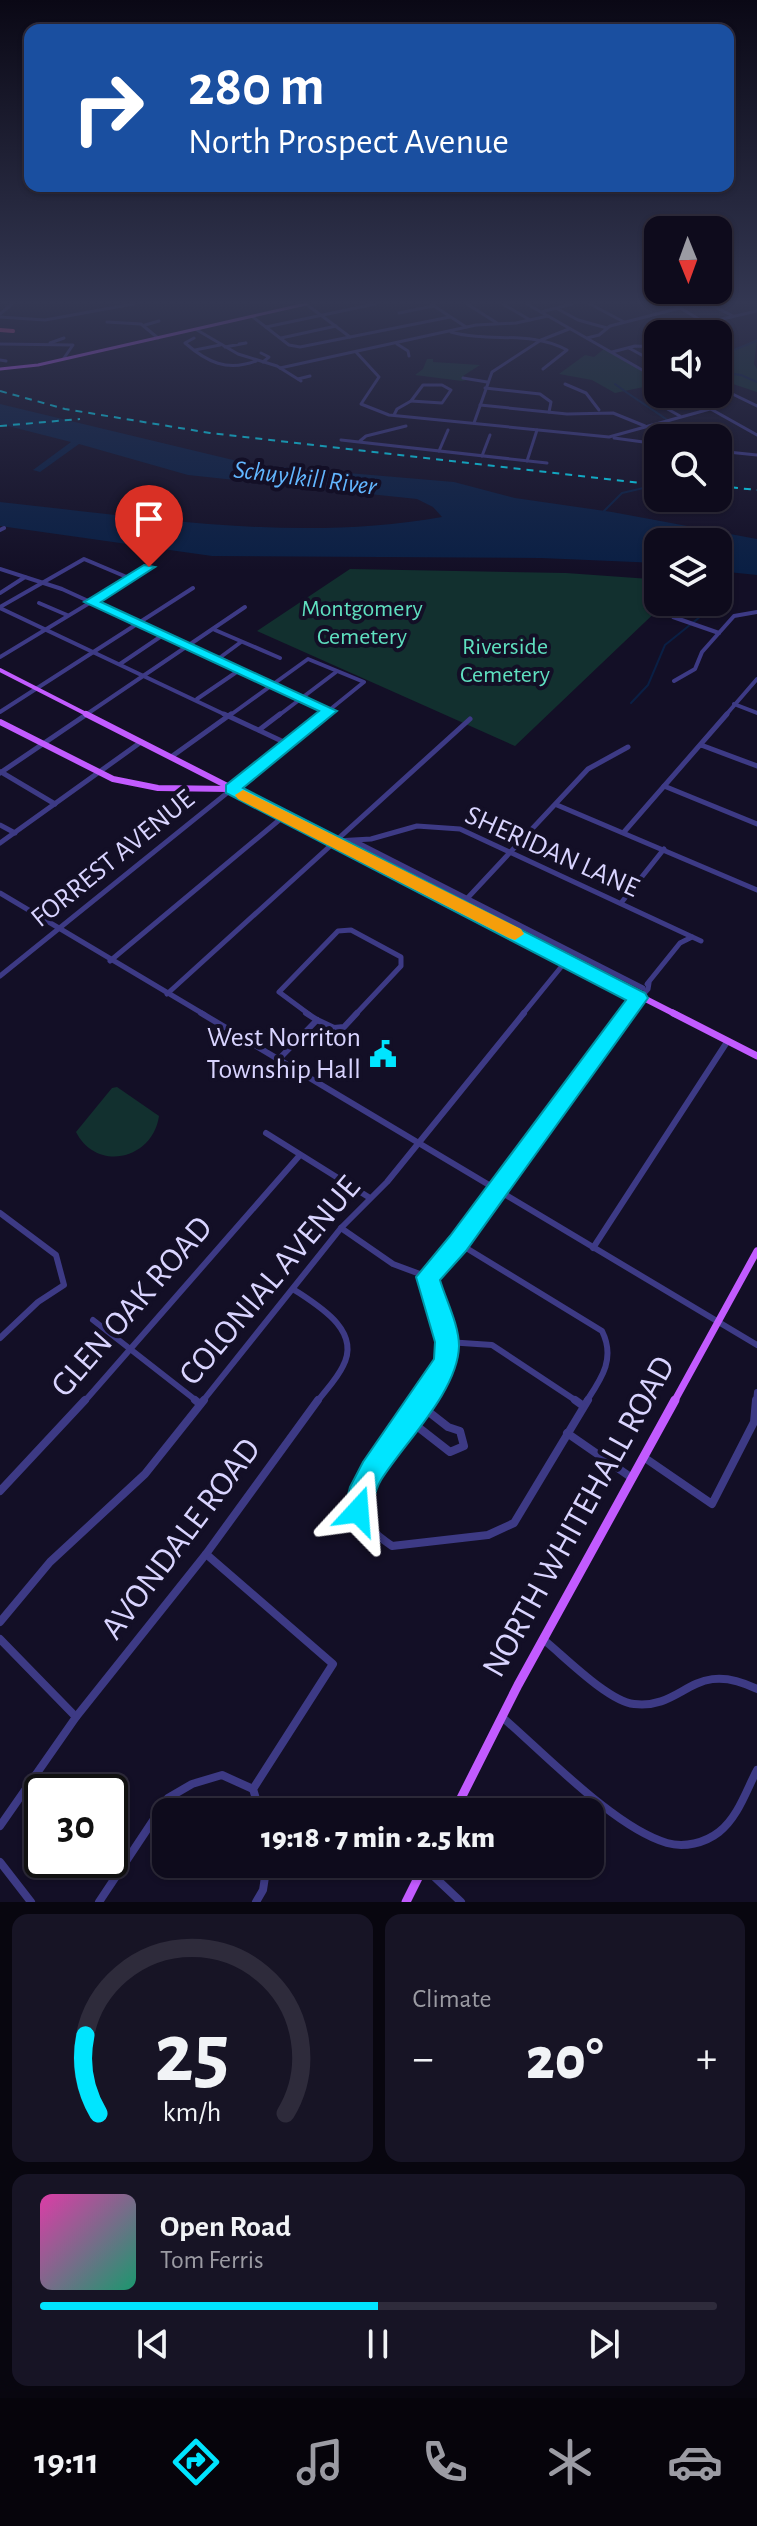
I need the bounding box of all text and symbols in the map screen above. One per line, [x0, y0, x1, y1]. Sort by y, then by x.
icon: right [56, 56, 160, 160]
text: 280 m [188, 59, 325, 115]
text: North Prospect Avenue [188, 124, 509, 160]
north arrow [644, 216, 732, 304]
map controls [644, 216, 732, 616]
button: sound [644, 320, 732, 408]
button: search [644, 424, 732, 512]
water label: Schuylkill River [232, 456, 379, 500]
pin [115, 485, 183, 567]
icon: arrive [127, 497, 171, 541]
button: layers [644, 528, 732, 616]
park label: Montgomery Cemetery [301, 597, 423, 649]
park label: Riverside Cemetery [460, 635, 550, 687]
street label: FORREST AVENUE [26, 785, 200, 933]
street label: SHERIDAN LANE [461, 801, 643, 903]
place label: West Norriton Township Hall [207, 1024, 361, 1084]
public building icon: West Norriton Township Hall [368, 1039, 398, 1069]
street label: COLONIAL AVENUE [173, 1170, 367, 1392]
street label: GLEN OAK ROAD [45, 1211, 219, 1403]
street label: NORTH WHITEHALL ROAD [477, 1351, 681, 1683]
street label: AVONDALE ROAD [95, 1433, 267, 1645]
position arrow [316, 1469, 400, 1553]
speed limit sign: 30 [24, 1774, 128, 1878]
text: 19:18 · 7 min · 2.5 km [261, 1823, 495, 1853]
text: Climate [413, 1986, 491, 2012]
text: 25 [155, 2013, 230, 2097]
text: 20° [526, 2030, 603, 2090]
text: − [413, 2037, 434, 2081]
text: + [696, 2037, 717, 2081]
text: km/h [163, 2098, 222, 2127]
text: Open Road [160, 2212, 291, 2242]
text: Tom Ferris [160, 2247, 264, 2273]
icon: previous [131, 2322, 175, 2366]
icon: pause [356, 2322, 400, 2366]
icon: next [582, 2322, 626, 2366]
icon: directions [168, 2434, 224, 2490]
icon: music [292, 2434, 348, 2490]
icon: phone [417, 2434, 473, 2490]
icon: climate [542, 2434, 598, 2490]
icon: car [667, 2434, 723, 2490]
text: 19:11 [34, 2444, 99, 2480]

